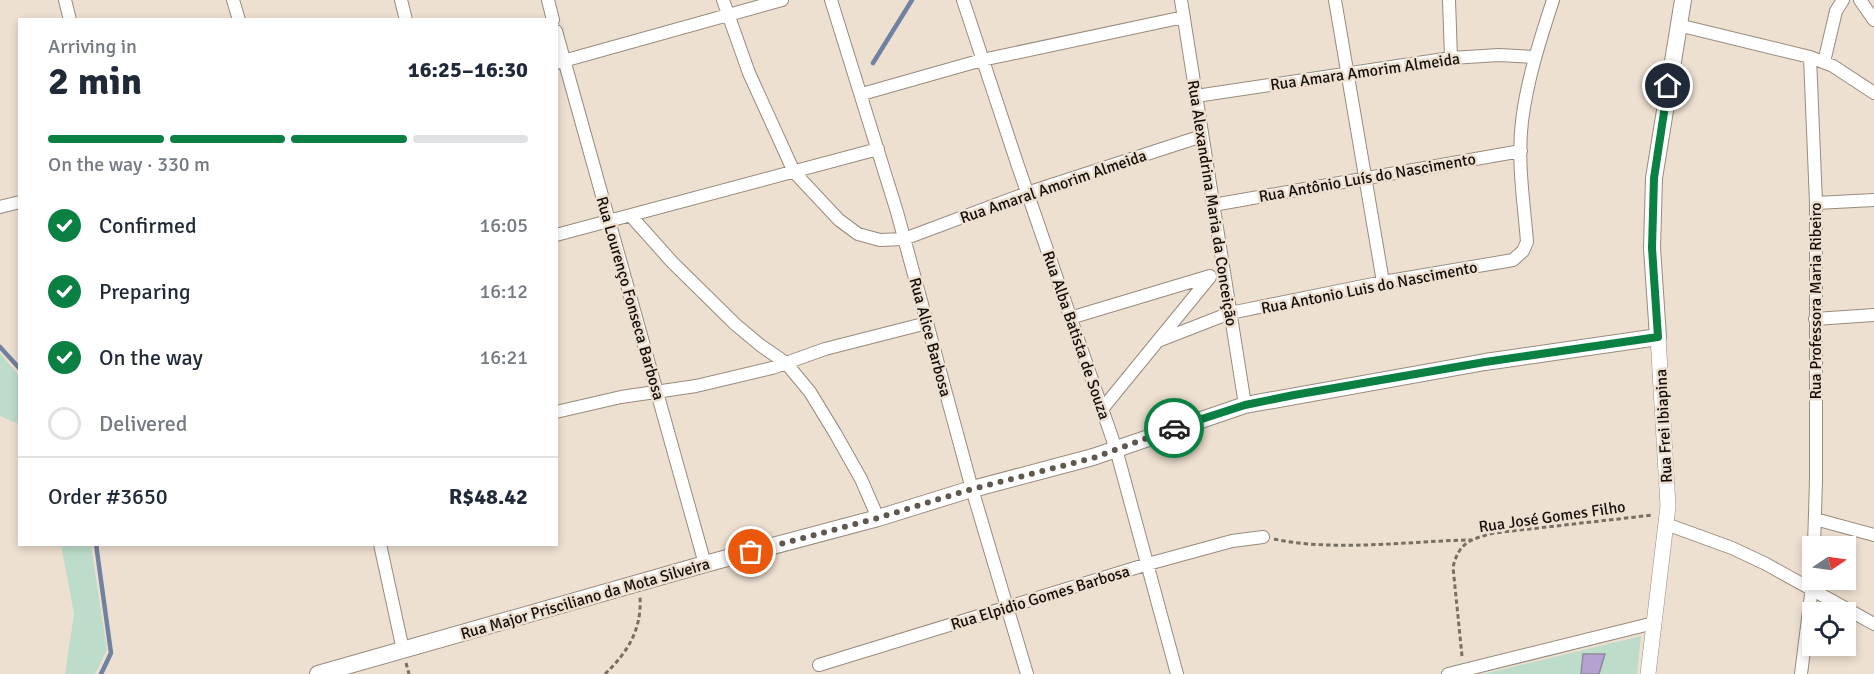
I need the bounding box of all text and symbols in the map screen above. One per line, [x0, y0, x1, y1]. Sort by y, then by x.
text: Arriving in [48, 34, 137, 59]
street label: Rua Amara Amorim Almeida [1269, 49, 1461, 95]
text: 16:25–16:30 [408, 56, 528, 83]
text: 2 min [48, 57, 142, 105]
pin [1642, 60, 1693, 111]
icon: home [1651, 69, 1684, 102]
street label: Rua Alexandrina Maria da Conceição [1183, 79, 1241, 328]
street label: Rua Amaral Amorim Almeida [957, 146, 1149, 228]
street label: Rua Antônio Luís do Nascimento [1257, 149, 1477, 207]
text: On the way · 330 m [48, 152, 210, 177]
street label: Rua Lourenço Fonseca Barbosa [591, 194, 669, 402]
street label: Rua Professora Maria Ribeiro [1806, 202, 1826, 400]
icon: check [48, 209, 81, 242]
text: Confirmed [99, 212, 197, 239]
text: 16:05 [479, 213, 528, 238]
street label: Rua Alba Batista de Souza [1038, 248, 1114, 422]
street label: Rua Antonio Luis do Nascimento [1259, 257, 1479, 319]
icon: check [48, 275, 81, 308]
street label: Rua Alice Barbosa [904, 275, 956, 399]
text: Preparing [99, 278, 191, 305]
text: 16:12 [479, 279, 528, 304]
icon: check [48, 341, 81, 374]
text: On the way [99, 344, 203, 371]
text: 16:21 [479, 345, 528, 370]
street label: Rua Frei Ibiapina [1651, 368, 1677, 484]
courier [1144, 398, 1204, 458]
text: Delivered [99, 410, 187, 437]
icon: car [1158, 412, 1191, 445]
text: Order #3650 [48, 483, 168, 510]
text: R$48.42 [449, 483, 528, 510]
street label: Rua José Gomes Filho [1477, 497, 1627, 537]
pin [725, 526, 776, 577]
icon: bag [734, 535, 767, 568]
north arrow [1802, 536, 1856, 590]
map controls [1802, 536, 1856, 656]
street label: Rua Major Prisciliano da Mota Silveira [458, 554, 712, 644]
street label: Rua Elpidio Gomes Barbosa [948, 561, 1132, 635]
button: locate [1802, 602, 1856, 656]

